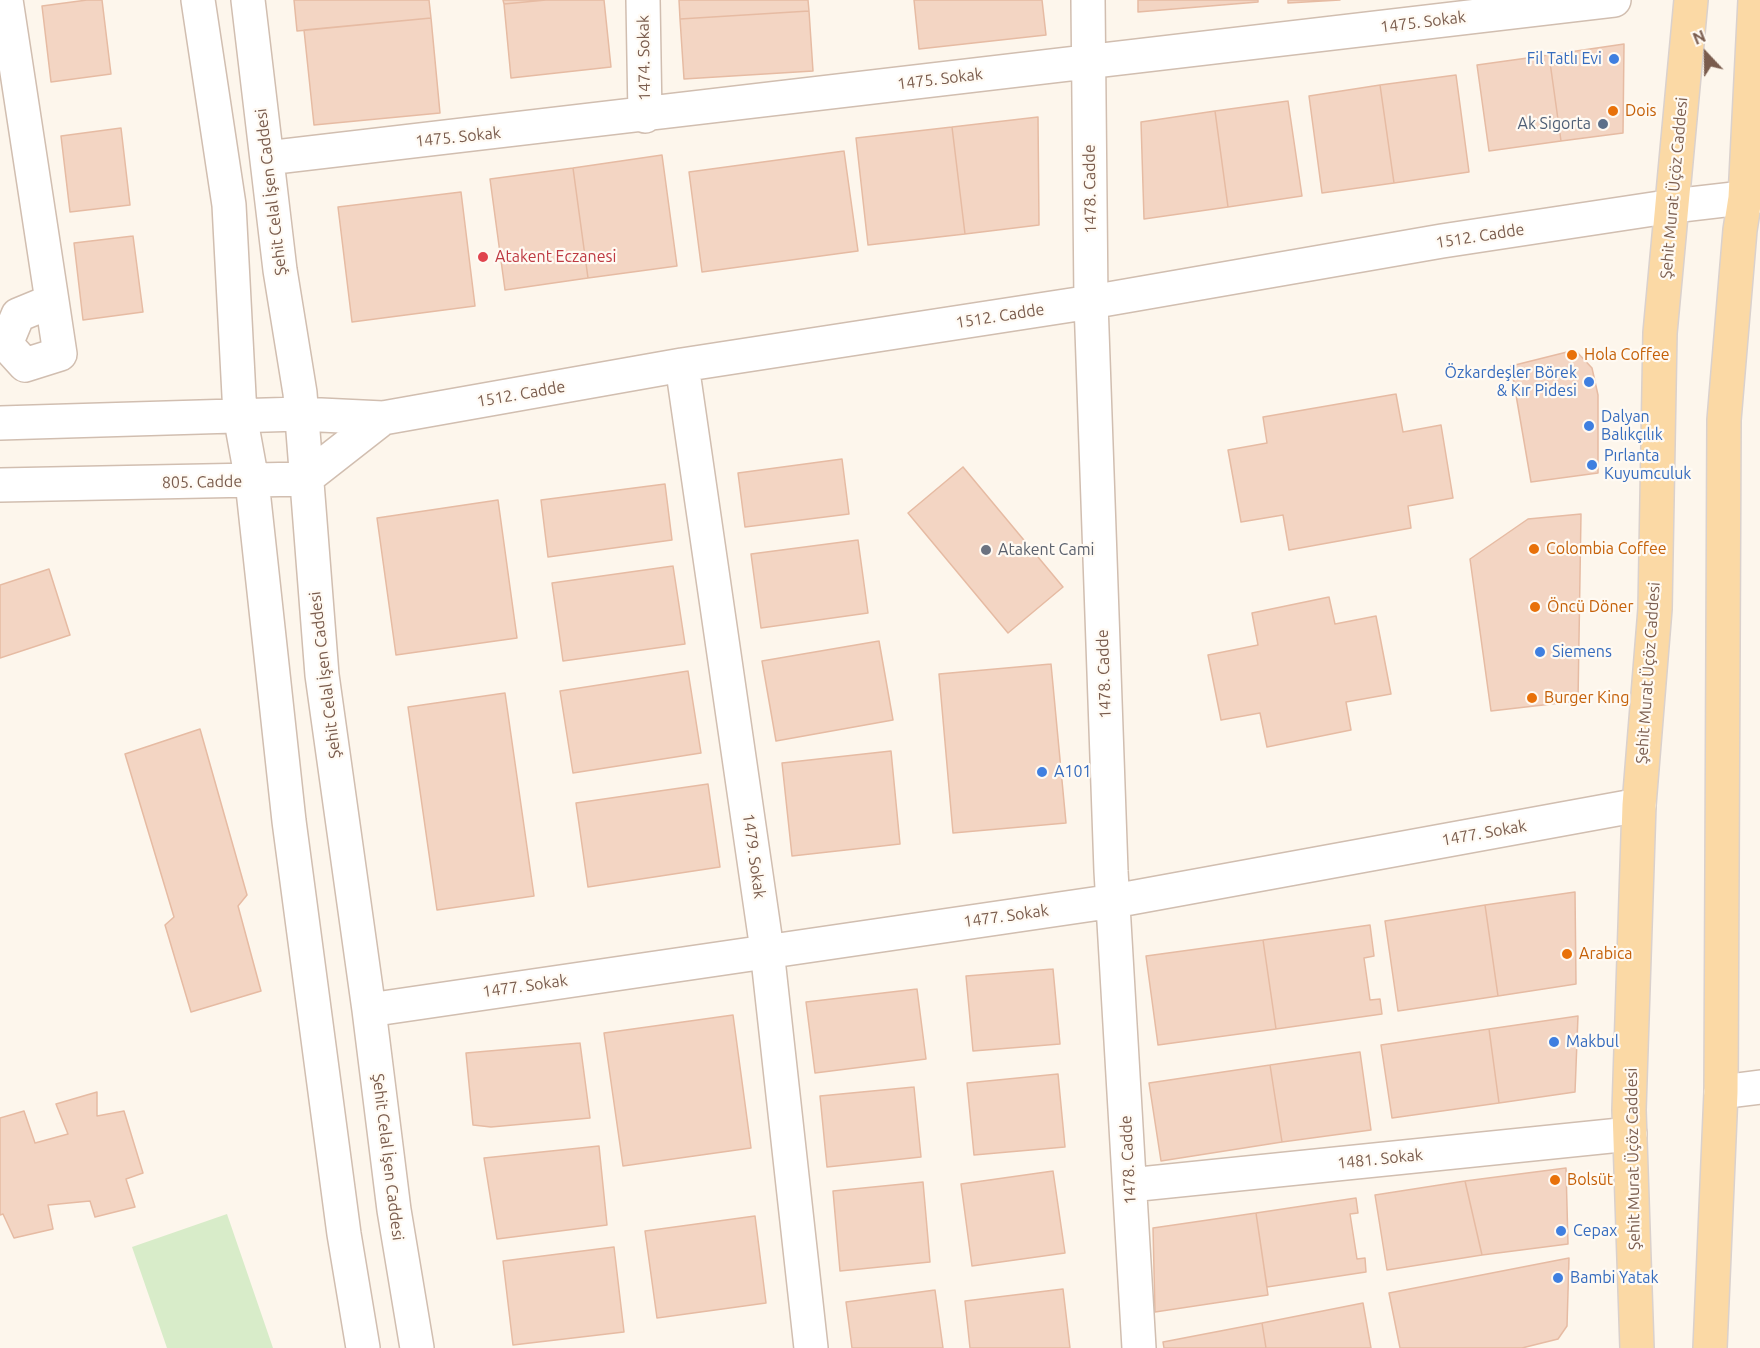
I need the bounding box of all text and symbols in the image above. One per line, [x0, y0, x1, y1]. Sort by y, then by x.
street label: 1475. Sokak [1379, 7, 1467, 37]
street label: 1474. Sokak [634, 15, 654, 101]
north arrow [1676, 24, 1736, 84]
text: N [1690, 27, 1708, 48]
place label: Fil Tatlı Evi [1527, 49, 1602, 69]
marker: Fil Tatlı Evi [1607, 52, 1621, 66]
street label: 1475. Sokak [896, 64, 984, 94]
street label: Şehit Murat Üçöz Caddesi [1656, 96, 1692, 280]
place label: Dois [1625, 101, 1656, 121]
marker: Dois [1606, 104, 1620, 118]
street label: Şehit Celal İşen Caddesi [251, 107, 291, 277]
place label: Ak Sigorta [1517, 114, 1591, 134]
marker: Ak Sigorta [1596, 117, 1610, 131]
street label: 1475. Sokak [414, 123, 502, 151]
street label: 1478. Cadde [1080, 144, 1100, 234]
street label: 1512. Cadde [1434, 220, 1526, 252]
place label: Atakent Eczanesi [495, 247, 616, 267]
marker: Atakent Eczanesi [476, 250, 490, 264]
street label: 1512. Cadde [954, 300, 1046, 332]
place label: Hola Coffee [1584, 345, 1670, 365]
marker: Hola Coffee [1565, 348, 1579, 362]
place label: Özkardeşler Börek & Kır Pidesi [1445, 363, 1577, 401]
marker: Özkardeşler Börek & Kır Pidesi [1582, 375, 1596, 389]
street label: 1512. Cadde [475, 377, 567, 411]
place label: Dalyan Balıkçılık [1601, 407, 1663, 445]
marker: Dalyan Balıkçılık [1582, 419, 1596, 433]
place label: Pırlanta Kuyumculuk [1604, 446, 1691, 484]
marker: Pırlanta Kuyumculuk [1585, 458, 1599, 472]
street label: 805. Cadde [162, 472, 242, 492]
place label: Colombia Coffee [1546, 539, 1667, 559]
place label: Atakent Cami [998, 540, 1094, 560]
marker: Colombia Coffee [1527, 542, 1541, 556]
marker: Atakent Cami [979, 543, 993, 557]
street label: Şehit Murat Üçöz Caddesi [1632, 581, 1664, 765]
street label: Şehit Celal İşen Caddesi [305, 590, 345, 760]
place label: Öncü Döner [1547, 597, 1633, 617]
marker: Öncü Döner [1528, 600, 1542, 614]
street label: 1478. Cadde [1093, 629, 1115, 719]
place label: Siemens [1552, 642, 1612, 662]
marker: Siemens [1533, 645, 1547, 659]
place label: Burger King [1544, 688, 1629, 708]
marker: Burger King [1525, 691, 1539, 705]
place label: A101 [1054, 762, 1091, 782]
marker: A101 [1035, 765, 1049, 779]
street label: 1479. Sokak [739, 812, 769, 900]
street label: 1477. Sokak [1440, 816, 1528, 850]
street label: 1477. Sokak [962, 901, 1050, 931]
place label: Arabica [1579, 944, 1633, 964]
marker: Arabica [1560, 947, 1574, 961]
street label: 1477. Sokak [481, 971, 569, 1001]
place label: Makbul [1566, 1032, 1619, 1052]
marker: Makbul [1547, 1035, 1561, 1049]
street label: Şehit Murat Üçöz Caddesi [1622, 1068, 1644, 1250]
street label: Şehit Celal İşen Caddesi [368, 1072, 408, 1242]
street label: 1478. Cadde [1116, 1115, 1140, 1205]
street label: 1481. Sokak [1336, 1145, 1424, 1173]
place label: Bolsüt [1567, 1170, 1613, 1190]
marker: Bolsüt [1548, 1173, 1562, 1187]
place label: Cepax [1573, 1221, 1617, 1241]
marker: Cepax [1554, 1224, 1568, 1238]
place label: Bambi Yatak [1570, 1268, 1659, 1288]
marker: Bambi Yatak [1551, 1271, 1565, 1285]

